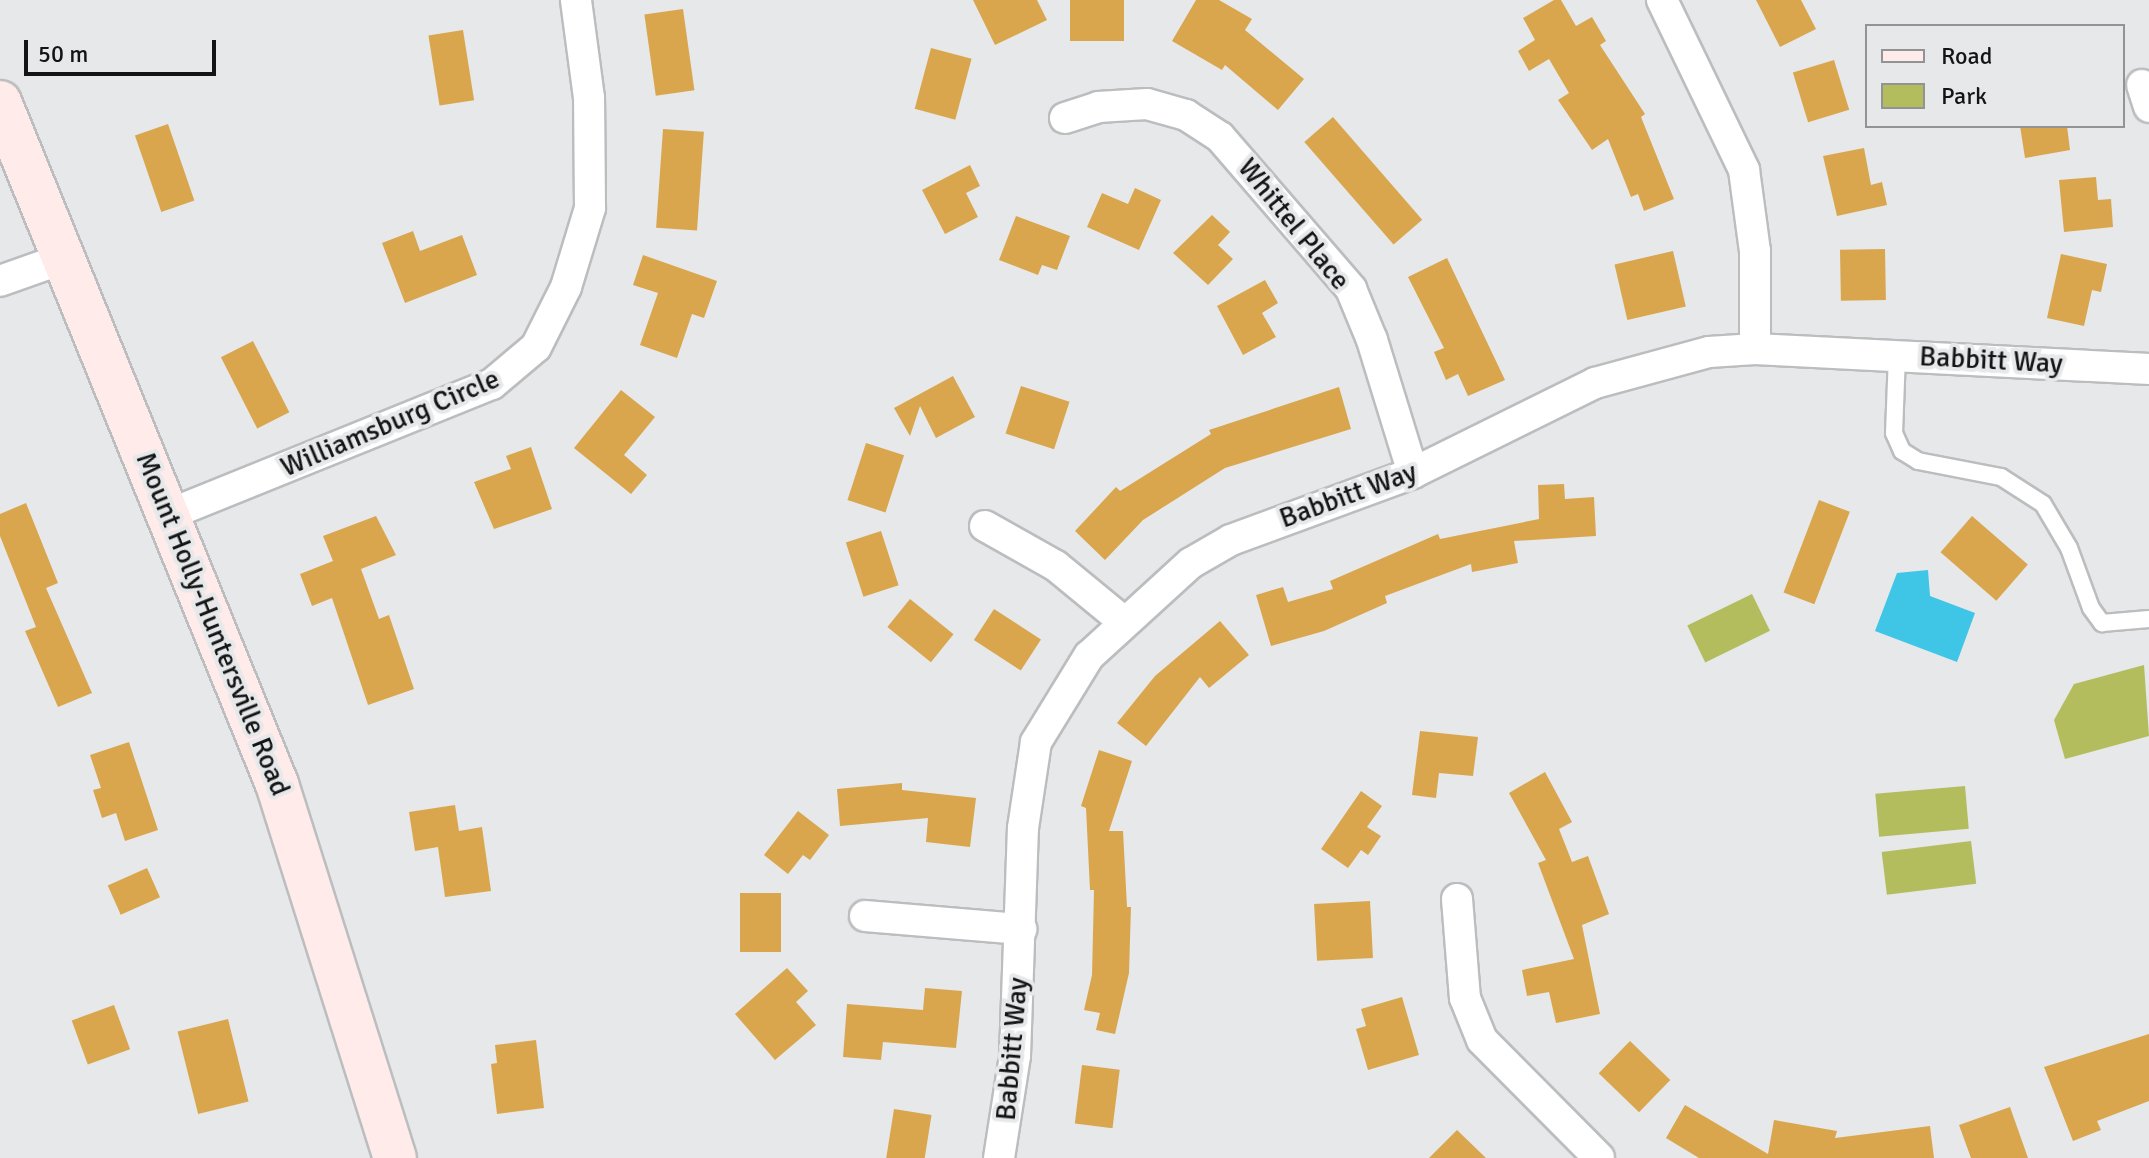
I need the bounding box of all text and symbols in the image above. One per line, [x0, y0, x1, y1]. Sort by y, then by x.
scale bar [28, 24, 220, 74]
legend [1865, 24, 2125, 128]
text: 50 m [38, 39, 88, 69]
text: Road [1941, 41, 1992, 71]
text: Park [1941, 81, 1987, 111]
street label: Whittel Place [1231, 151, 1357, 297]
street label: Babbitt Way [1918, 339, 2064, 381]
street label: Williamsburg Circle [276, 362, 504, 484]
street label: Mount Holly-Huntersville Road [129, 447, 297, 801]
street label: Babbitt Way [1275, 455, 1421, 535]
street label: Babbitt Way [989, 976, 1035, 1122]

